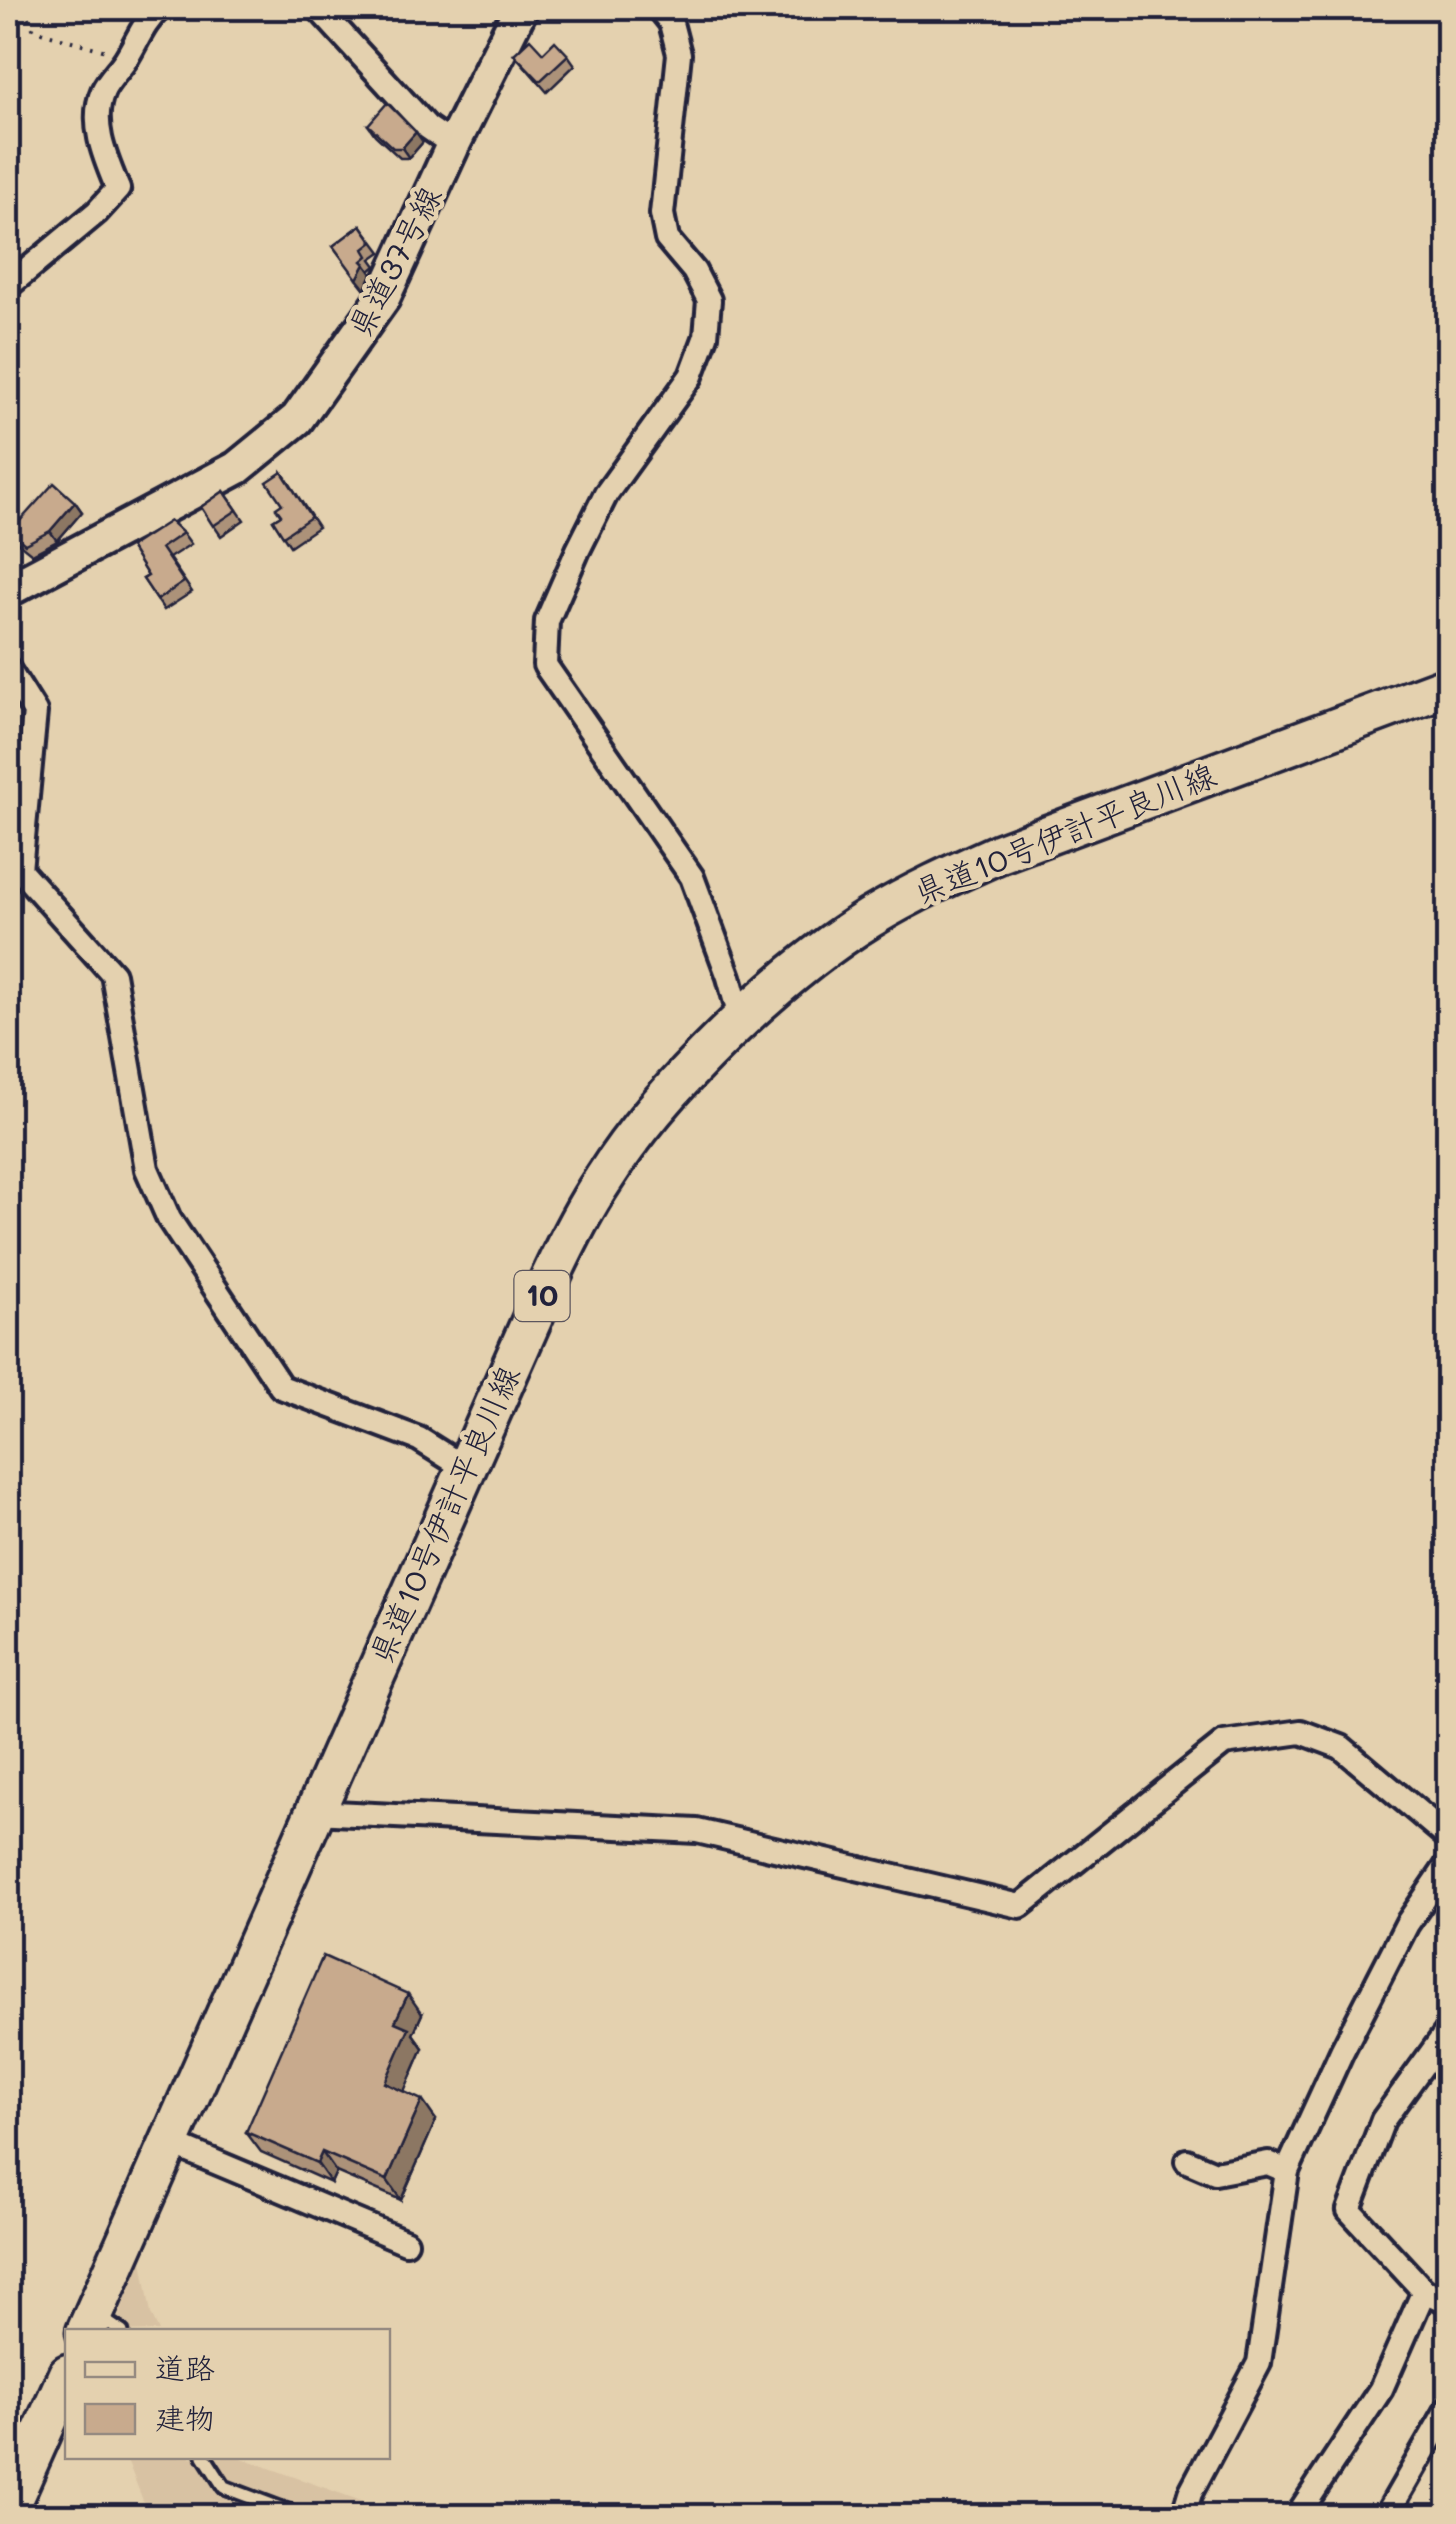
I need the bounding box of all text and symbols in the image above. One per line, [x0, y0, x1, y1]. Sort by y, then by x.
street label: 県道37号線 [337, 178, 449, 344]
street label: 県道10号伊計平良川線 [907, 752, 1221, 912]
road number: 10 [514, 1271, 570, 1321]
street label: 県道10号伊計平良川線 [358, 1359, 528, 1670]
legend [65, 2329, 390, 2459]
text: 道路 [155, 2347, 215, 2387]
text: 建物 [155, 2397, 215, 2437]

